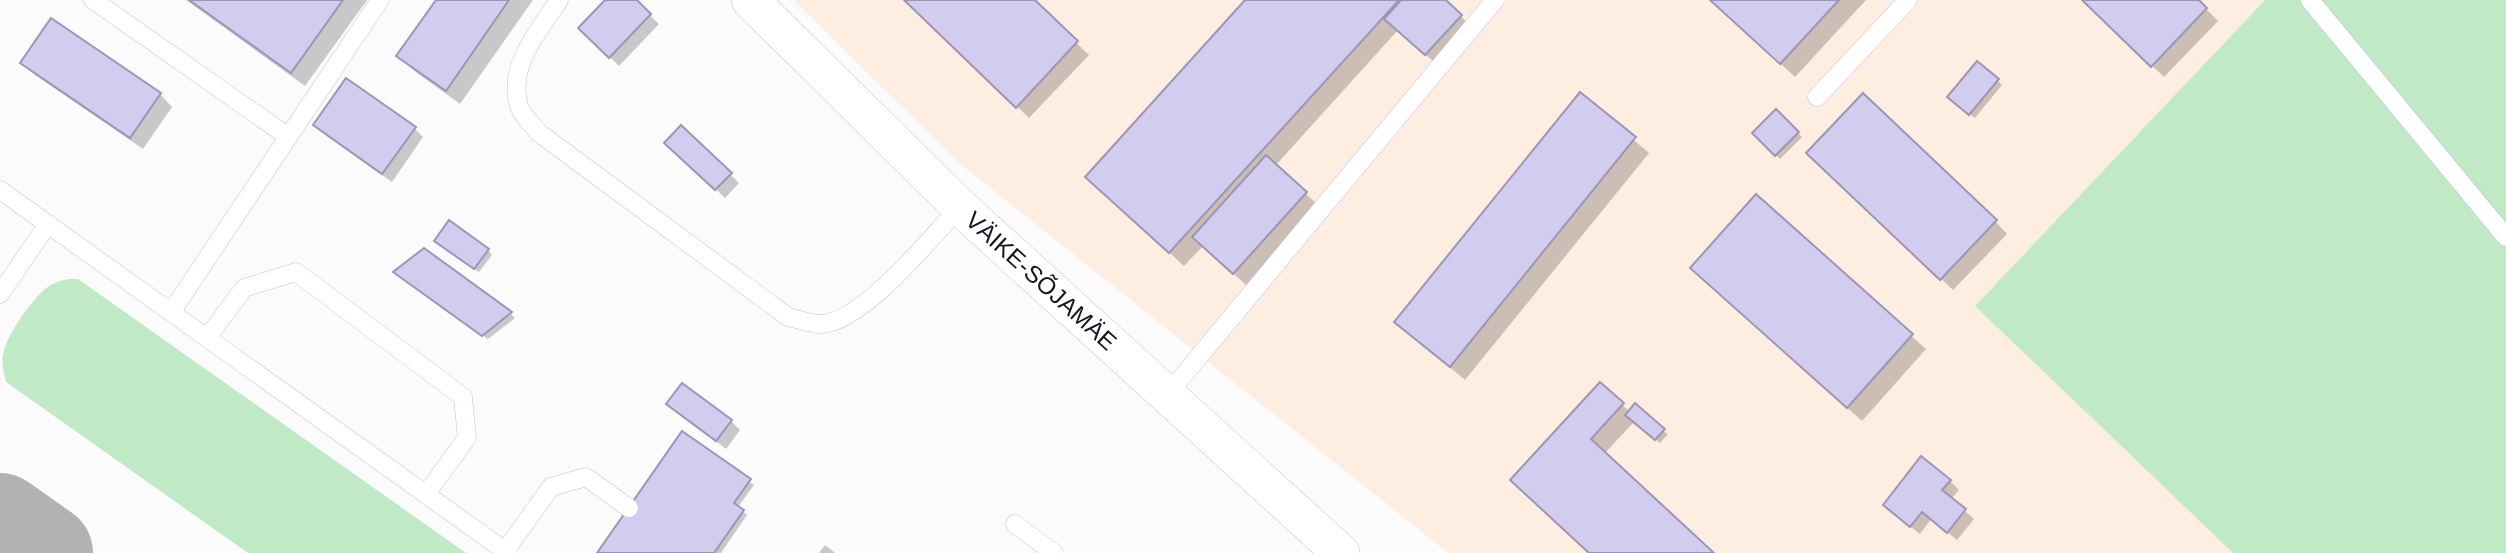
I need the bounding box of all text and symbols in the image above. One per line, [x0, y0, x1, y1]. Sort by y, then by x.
street label: VÄIKE-SÕJAMÄE [960, 206, 1122, 355]

